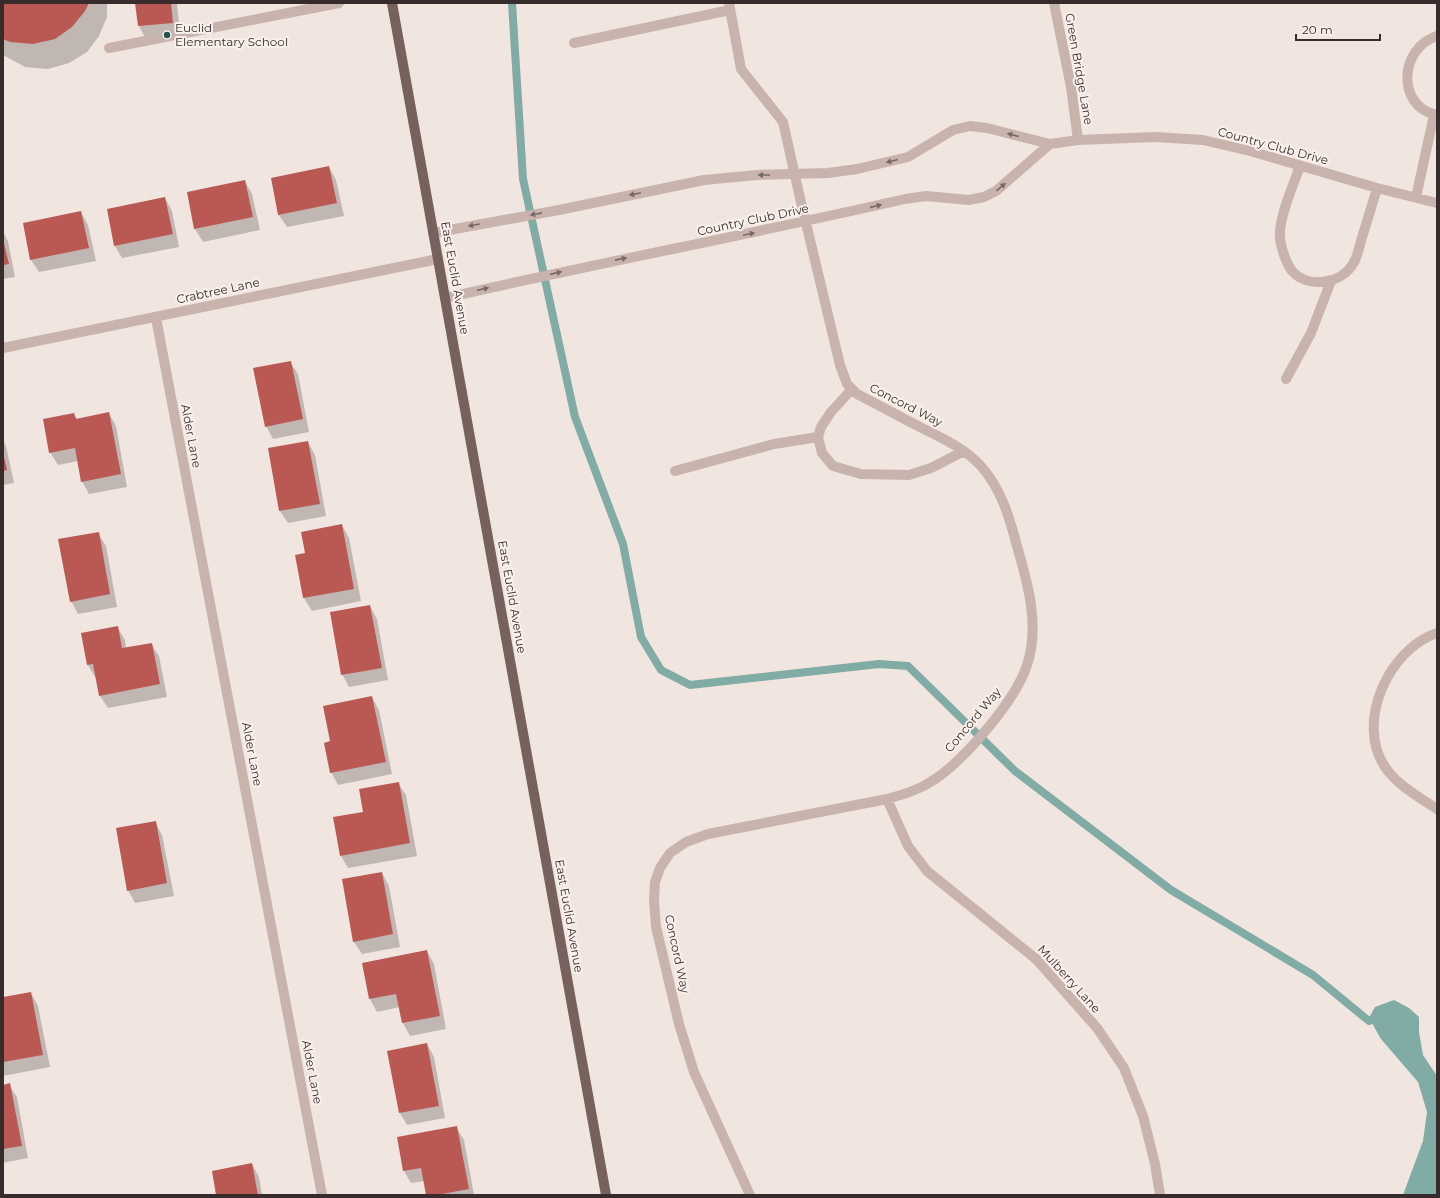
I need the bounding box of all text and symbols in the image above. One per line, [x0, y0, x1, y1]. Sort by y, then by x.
street label: Green Bridge Lane [1062, 12, 1097, 126]
scale bar [1296, 16, 1380, 42]
place label: Euclid Elementary School [175, 20, 288, 49]
text: 20 m [1302, 22, 1333, 37]
marker: Euclid Elementary School [162, 30, 172, 40]
street label: Country Club Drive [1216, 124, 1330, 167]
one-way arrow [1006, 131, 1019, 137]
one-way arrow [886, 159, 899, 165]
one-way arrow [758, 171, 770, 178]
one-way arrow [996, 182, 1007, 191]
one-way arrow [629, 192, 641, 198]
street label: Country Club Drive [696, 200, 810, 239]
one-way arrow [870, 202, 882, 208]
one-way arrow [530, 211, 542, 217]
street label: East Euclid Avenue [438, 220, 473, 336]
one-way arrow [468, 223, 481, 229]
one-way arrow [743, 231, 755, 237]
one-way arrow [615, 256, 628, 262]
one-way arrow [550, 269, 563, 275]
street label: Crabtree Lane [175, 274, 261, 307]
one-way arrow [477, 286, 489, 292]
street label: Concord Way [867, 380, 946, 430]
street label: Alder Lane [178, 403, 205, 469]
street label: East Euclid Avenue [495, 539, 530, 655]
street label: Concord Way [941, 684, 1004, 755]
street label: Alder Lane [239, 721, 266, 787]
street label: East Euclid Avenue [552, 858, 587, 974]
street label: Concord Way [662, 913, 693, 995]
street label: Mulberry Lane [1035, 941, 1104, 1016]
street label: Alder Lane [299, 1039, 326, 1105]

